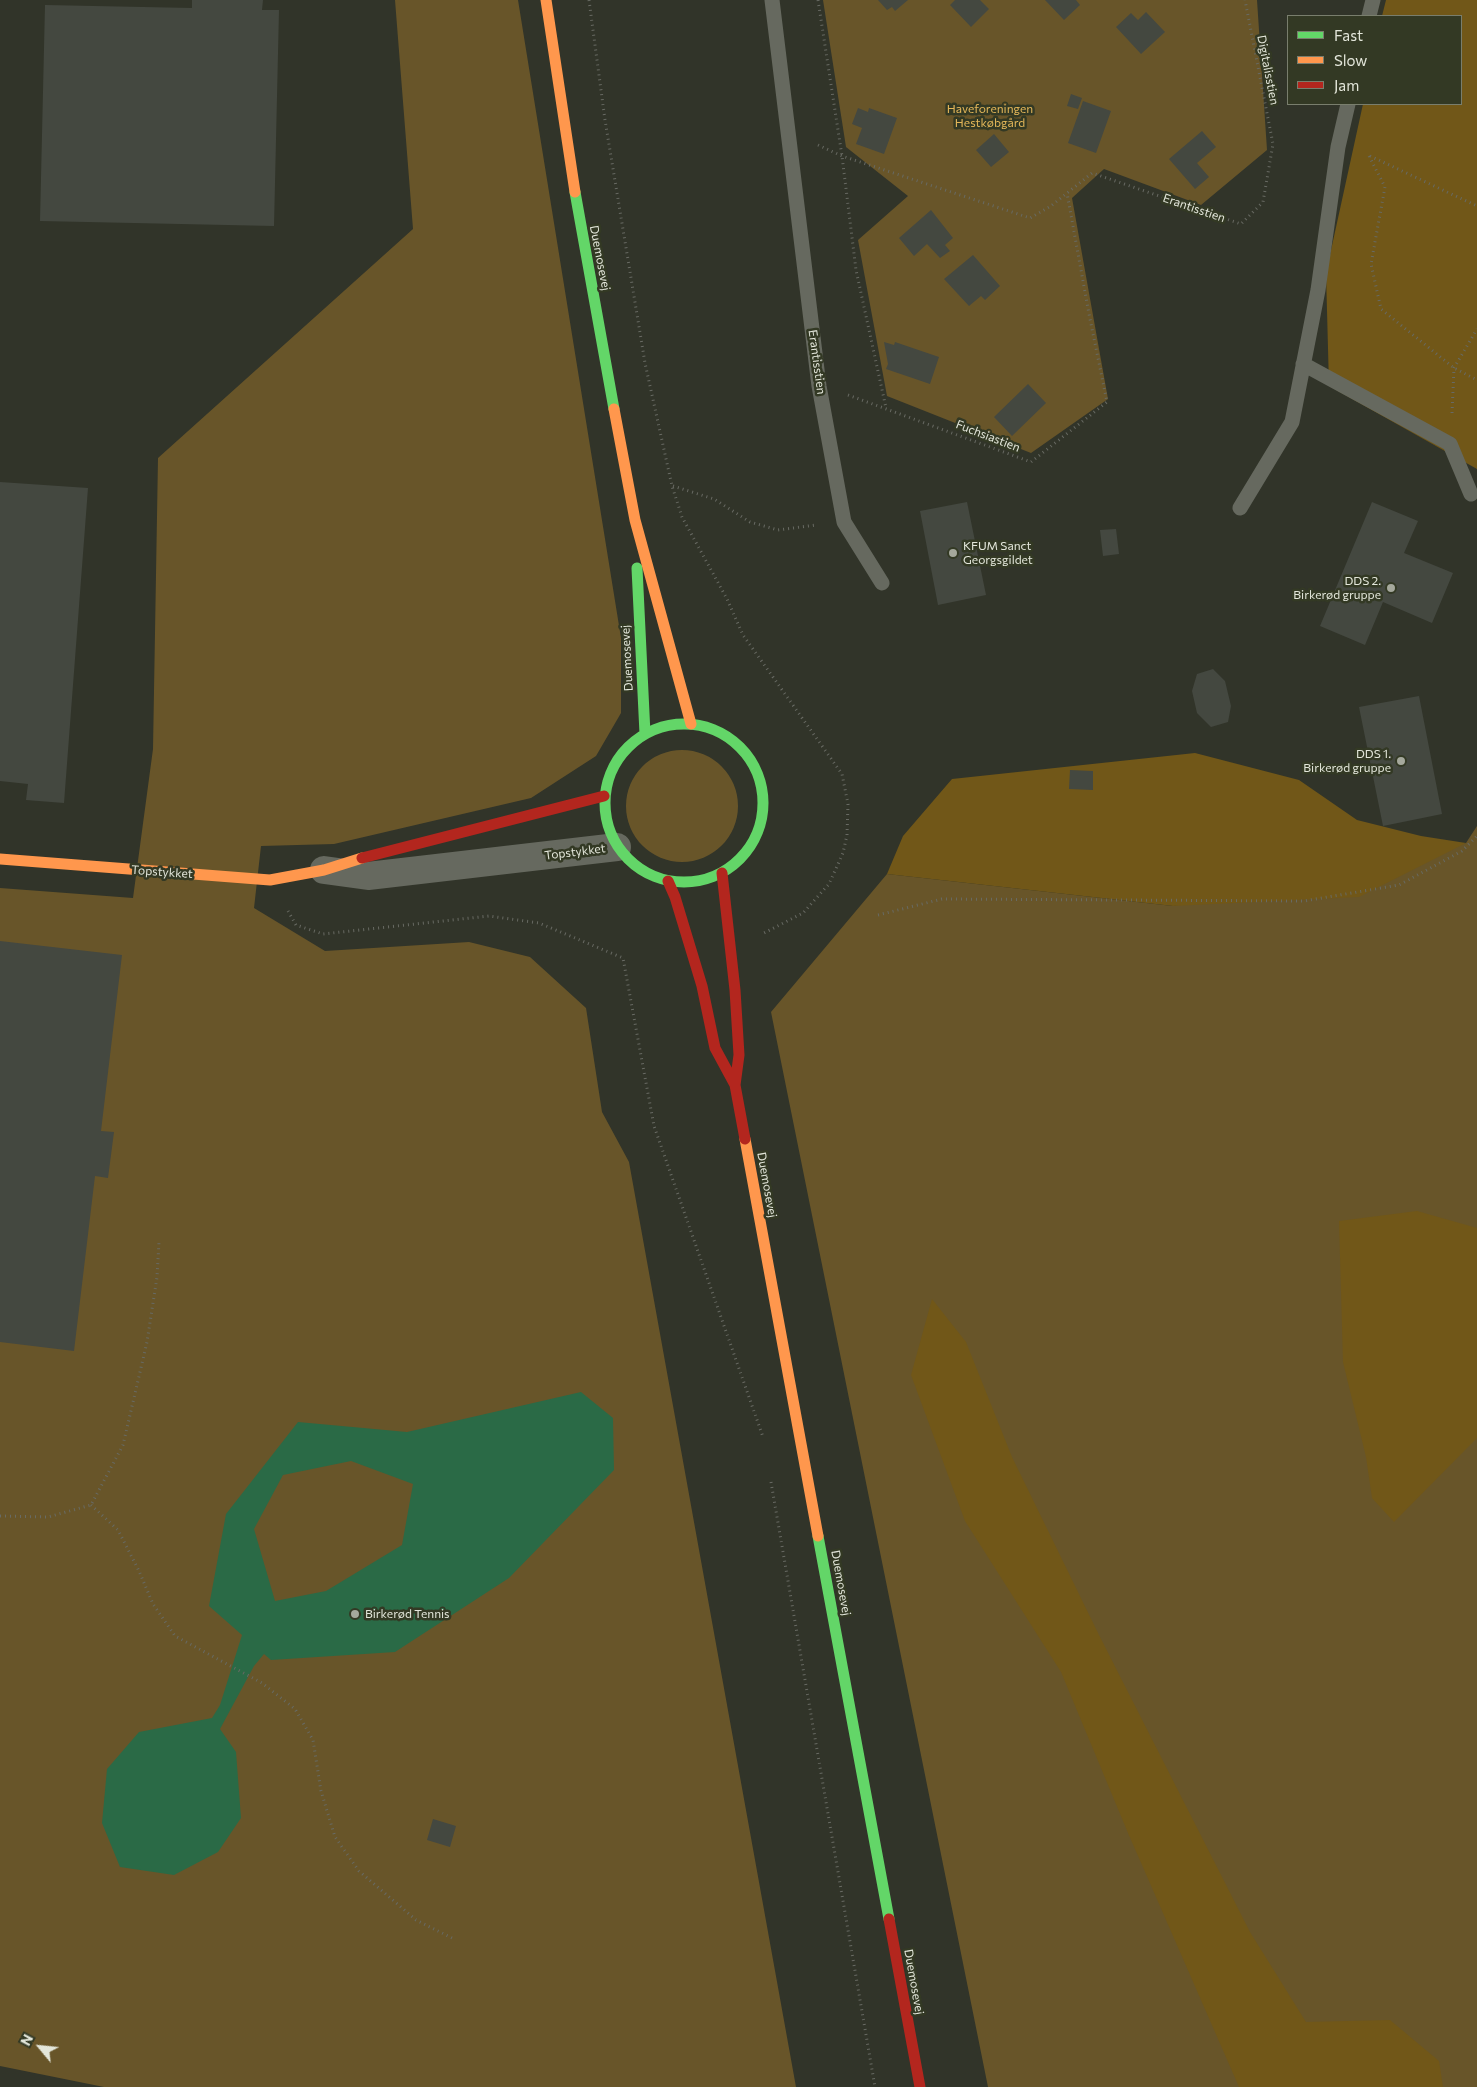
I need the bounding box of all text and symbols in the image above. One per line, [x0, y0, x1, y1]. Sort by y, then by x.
legend [1287, 15, 1462, 105]
text: Fast [1334, 26, 1363, 44]
street label: Digitalisstien [1254, 34, 1282, 106]
text: Slow [1334, 51, 1367, 69]
text: Jam [1334, 76, 1359, 94]
park label: Haveforeningen Hestkøbgård [947, 102, 1033, 130]
street label: Erantisstien [1161, 191, 1227, 225]
street label: Duemosevej [587, 224, 613, 292]
street label: Erantisstien [805, 329, 829, 395]
street label: Fuchsiastien [954, 417, 1022, 455]
place label: KFUM Sanct Georgsgildet [963, 539, 1033, 567]
marker: KFUM Sanct Georgsgildet [947, 547, 959, 559]
place label: DDS 2. Birkerød gruppe [1293, 574, 1381, 602]
marker: DDS 2. Birkerød gruppe [1385, 582, 1397, 594]
street label: Duemosevej [618, 624, 636, 692]
place label: DDS 1. Birkerød gruppe [1303, 747, 1391, 775]
marker: DDS 1. Birkerød gruppe [1395, 755, 1407, 767]
street label: Topstykket [544, 841, 606, 863]
street label: Topstykket [131, 863, 193, 881]
street label: Duemosevej [754, 1151, 780, 1219]
street label: Duemosevej [828, 1549, 854, 1617]
place label: Birkerød Tennis [365, 1607, 450, 1621]
marker: Birkerød Tennis [349, 1608, 361, 1620]
street label: Duemosevej [901, 1948, 927, 2016]
north arrow [15, 2022, 65, 2072]
text: N [16, 2031, 36, 2048]

